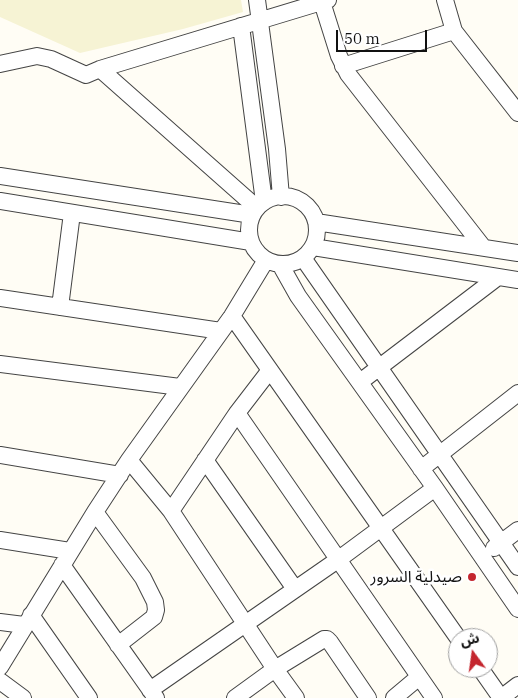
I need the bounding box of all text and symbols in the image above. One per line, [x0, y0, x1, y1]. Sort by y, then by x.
scale bar [338, 20, 429, 52]
text: 50 m [344, 29, 380, 48]
place label: صيدلية السرور [371, 567, 462, 587]
marker: صيدلية السرور [466, 571, 478, 583]
north arrow [448, 628, 498, 678]
text: ش [458, 628, 481, 650]

